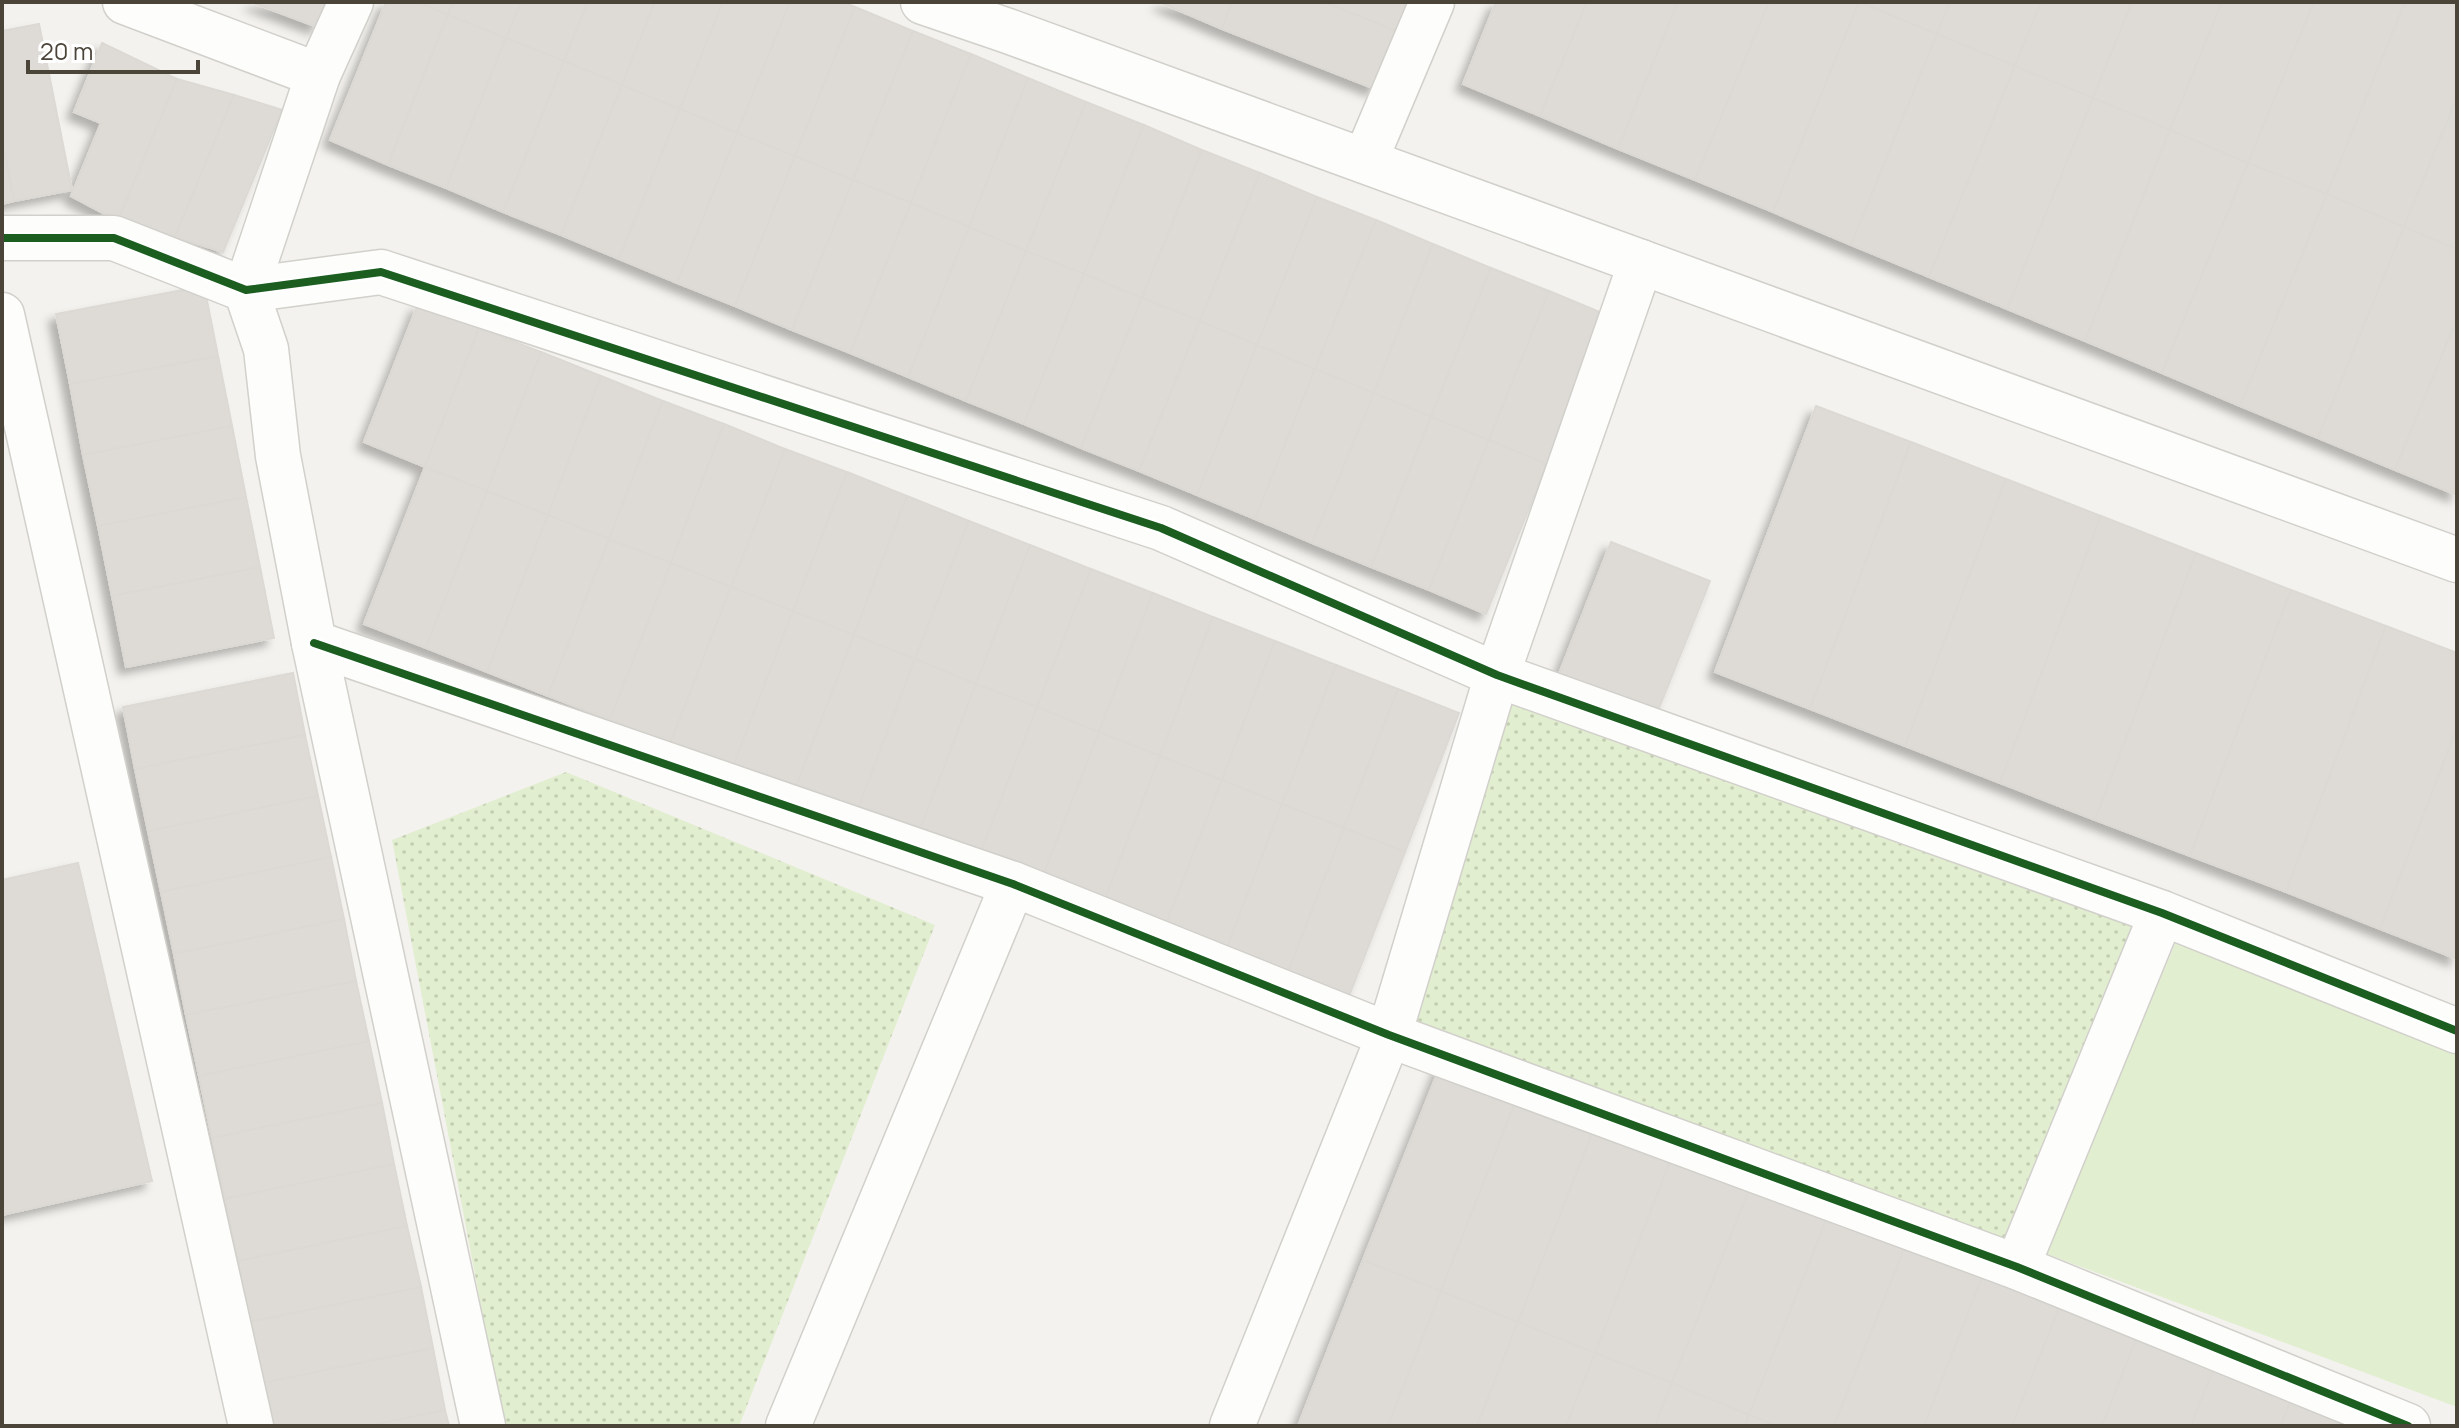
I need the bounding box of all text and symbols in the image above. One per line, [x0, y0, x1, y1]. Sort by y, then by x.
scale bar [28, 24, 198, 74]
text: 20 m [40, 34, 93, 67]

